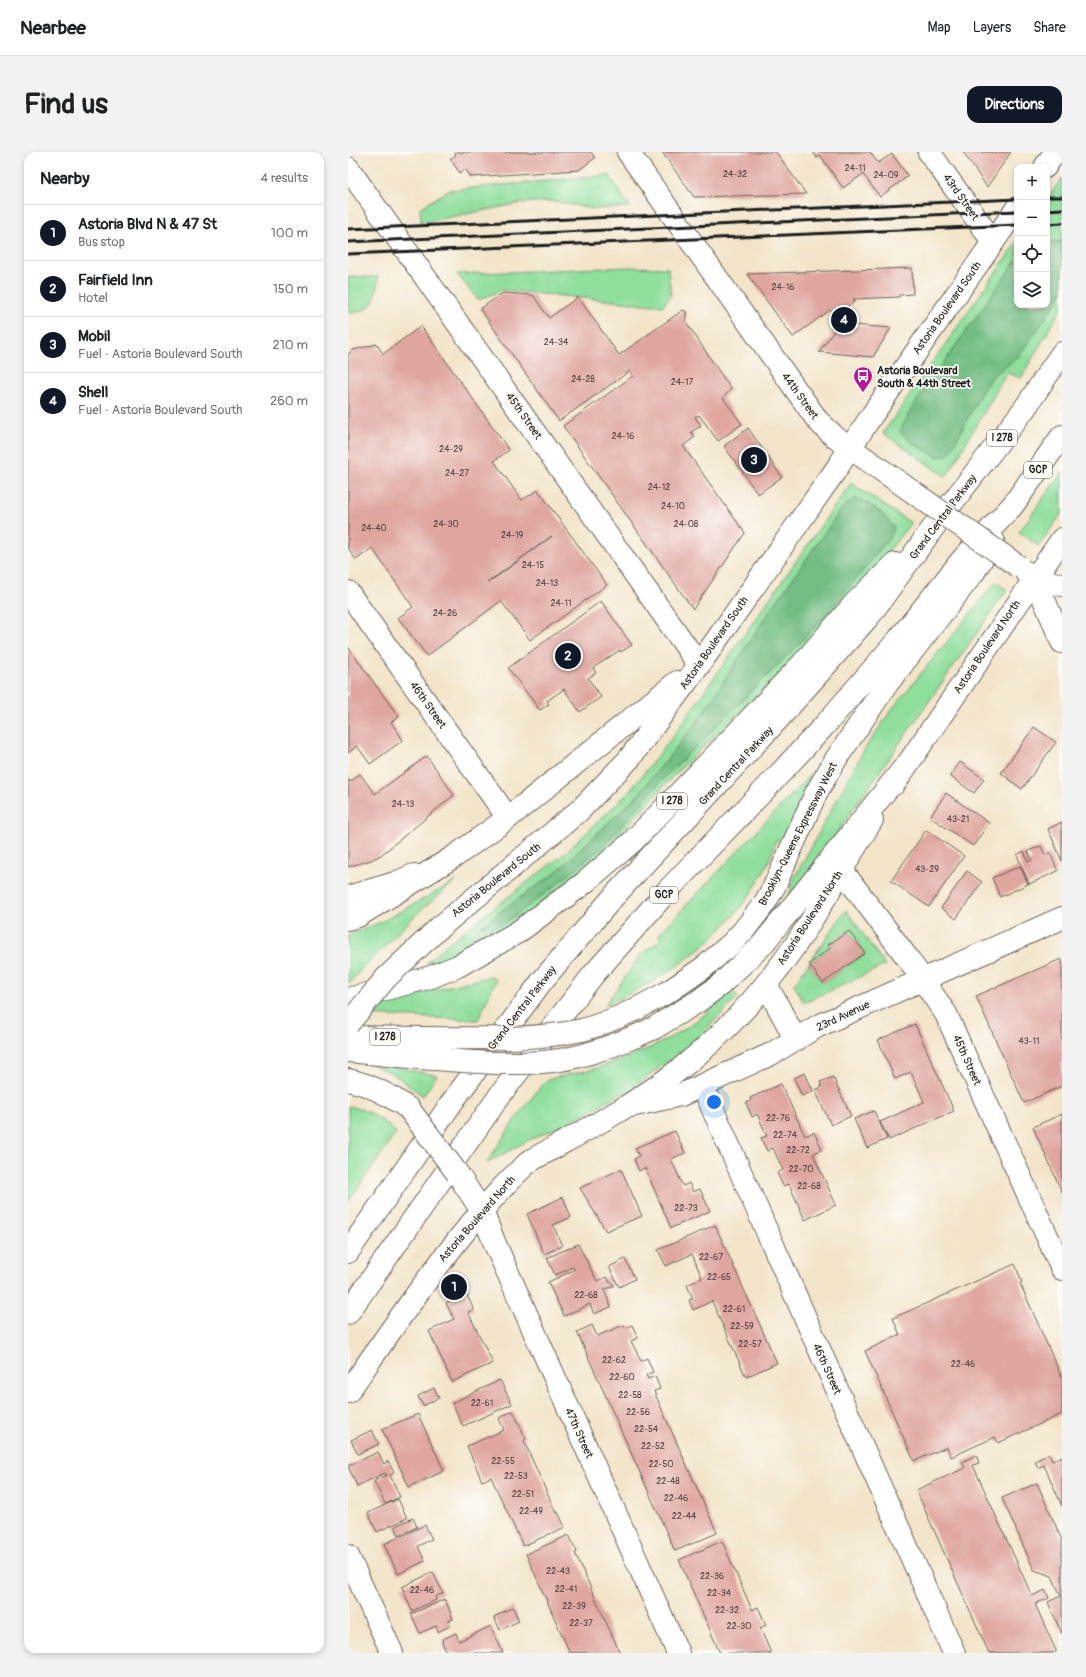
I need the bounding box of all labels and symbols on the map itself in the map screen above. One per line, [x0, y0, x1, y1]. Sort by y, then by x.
house number: 24-11 [844, 163, 866, 174]
house number: 24-32 [723, 169, 747, 180]
house number: 24-09 [874, 170, 899, 181]
street label: 43rd Street [940, 171, 982, 223]
street label: Astoria Boulevard South [910, 259, 984, 357]
house number: 24-16 [772, 282, 794, 293]
pin: 4 [831, 305, 857, 335]
house number: 24-34 [544, 337, 569, 348]
place label: Astoria Boulevard South & 44th Street [877, 364, 971, 390]
bus stop icon: Astoria Boulevard South & 44th Street [852, 365, 874, 393]
street label: 44th Street [779, 370, 822, 422]
house number: 24-28 [571, 374, 595, 385]
house number: 24-17 [671, 377, 693, 388]
street label: 45th Street [503, 390, 545, 442]
road number: I 278 [987, 430, 1017, 446]
house number: 24-16 [612, 431, 634, 442]
house number: 24-29 [439, 444, 463, 455]
pin: 3 [741, 445, 767, 475]
road number: GCP [1024, 462, 1052, 478]
house number: 24-27 [445, 468, 469, 479]
street label: Grand Central Parkway [907, 472, 979, 562]
house number: 24-12 [648, 482, 670, 493]
house number: 24-10 [661, 501, 685, 512]
house number: 24-30 [433, 519, 459, 530]
house number: 24-08 [674, 519, 699, 530]
house number: 24-40 [361, 523, 387, 534]
house number: 24-19 [501, 530, 523, 541]
house number: 24-15 [522, 560, 544, 571]
house number: 24-13 [536, 578, 558, 589]
street label: Astoria Boulevard South [677, 594, 751, 692]
house number: 24-11 [550, 598, 572, 609]
street label: Astoria Boulevard North [951, 598, 1023, 696]
house number: 24-26 [433, 608, 457, 619]
pin: 2 [555, 641, 581, 671]
street label: 46th Street [407, 679, 449, 732]
street label: Grand Central Parkway [696, 724, 776, 808]
street label: Brooklyn-Queens Expressway West [756, 760, 840, 908]
road number: I 278 [657, 793, 687, 809]
house number: 24-13 [392, 799, 414, 810]
house number: 43-21 [947, 814, 969, 825]
street label: Astoria Boulevard South [449, 840, 543, 920]
house number: 43-29 [915, 864, 939, 875]
street label: Astoria Boulevard North [775, 868, 845, 968]
road number: GCP [650, 887, 678, 903]
street label: Grand Central Parkway [485, 963, 559, 1053]
street label: 23rd Avenue [814, 998, 872, 1034]
road number: I 278 [370, 1029, 400, 1045]
street label: 45th Street [950, 1033, 984, 1088]
house number: 43-11 [1018, 1036, 1040, 1047]
your location [704, 1092, 724, 1112]
house number: 22-76 [766, 1113, 790, 1124]
house number: 22-74 [773, 1130, 798, 1141]
house number: 22-72 [786, 1145, 810, 1156]
house number: 22-70 [789, 1164, 813, 1175]
street label: Astoria Boulevard North [436, 1173, 518, 1265]
house number: 22-68 [797, 1181, 821, 1192]
house number: 22-73 [674, 1203, 698, 1214]
house number: 22-67 [699, 1252, 723, 1263]
pin: 1 [441, 1272, 467, 1302]
house number: 22-65 [707, 1272, 731, 1283]
house number: 22-68 [574, 1290, 598, 1301]
house number: 22-61 [723, 1304, 745, 1315]
house number: 22-59 [730, 1321, 754, 1332]
house number: 22-57 [738, 1339, 762, 1350]
street label: 46th Street [810, 1341, 844, 1397]
house number: 22-62 [602, 1355, 626, 1366]
house number: 22-46 [951, 1359, 975, 1370]
house number: 22-60 [609, 1372, 635, 1383]
house number: 22-58 [618, 1390, 642, 1401]
house number: 22-61 [471, 1398, 493, 1409]
street label: 47th Street [562, 1406, 596, 1461]
house number: 22-56 [626, 1407, 650, 1418]
house number: 22-54 [634, 1424, 659, 1435]
house number: 22-52 [641, 1441, 665, 1452]
house number: 22-55 [491, 1456, 515, 1467]
house number: 22-50 [649, 1459, 673, 1470]
house number: 22-53 [504, 1471, 528, 1482]
house number: 22-48 [656, 1476, 680, 1487]
house number: 22-51 [512, 1489, 534, 1500]
house number: 22-46 [664, 1493, 688, 1504]
house number: 22-49 [519, 1506, 543, 1517]
house number: 22-44 [672, 1511, 697, 1522]
house number: 22-43 [546, 1566, 570, 1577]
house number: 22-36 [700, 1571, 724, 1582]
house number: 22-41 [555, 1584, 577, 1595]
house number: 22-46 [410, 1585, 434, 1596]
house number: 22-34 [707, 1588, 732, 1599]
house number: 22-39 [562, 1601, 586, 1612]
house number: 22-32 [715, 1605, 739, 1616]
house number: 22-37 [569, 1618, 593, 1629]
house number: 22-30 [726, 1621, 752, 1632]

